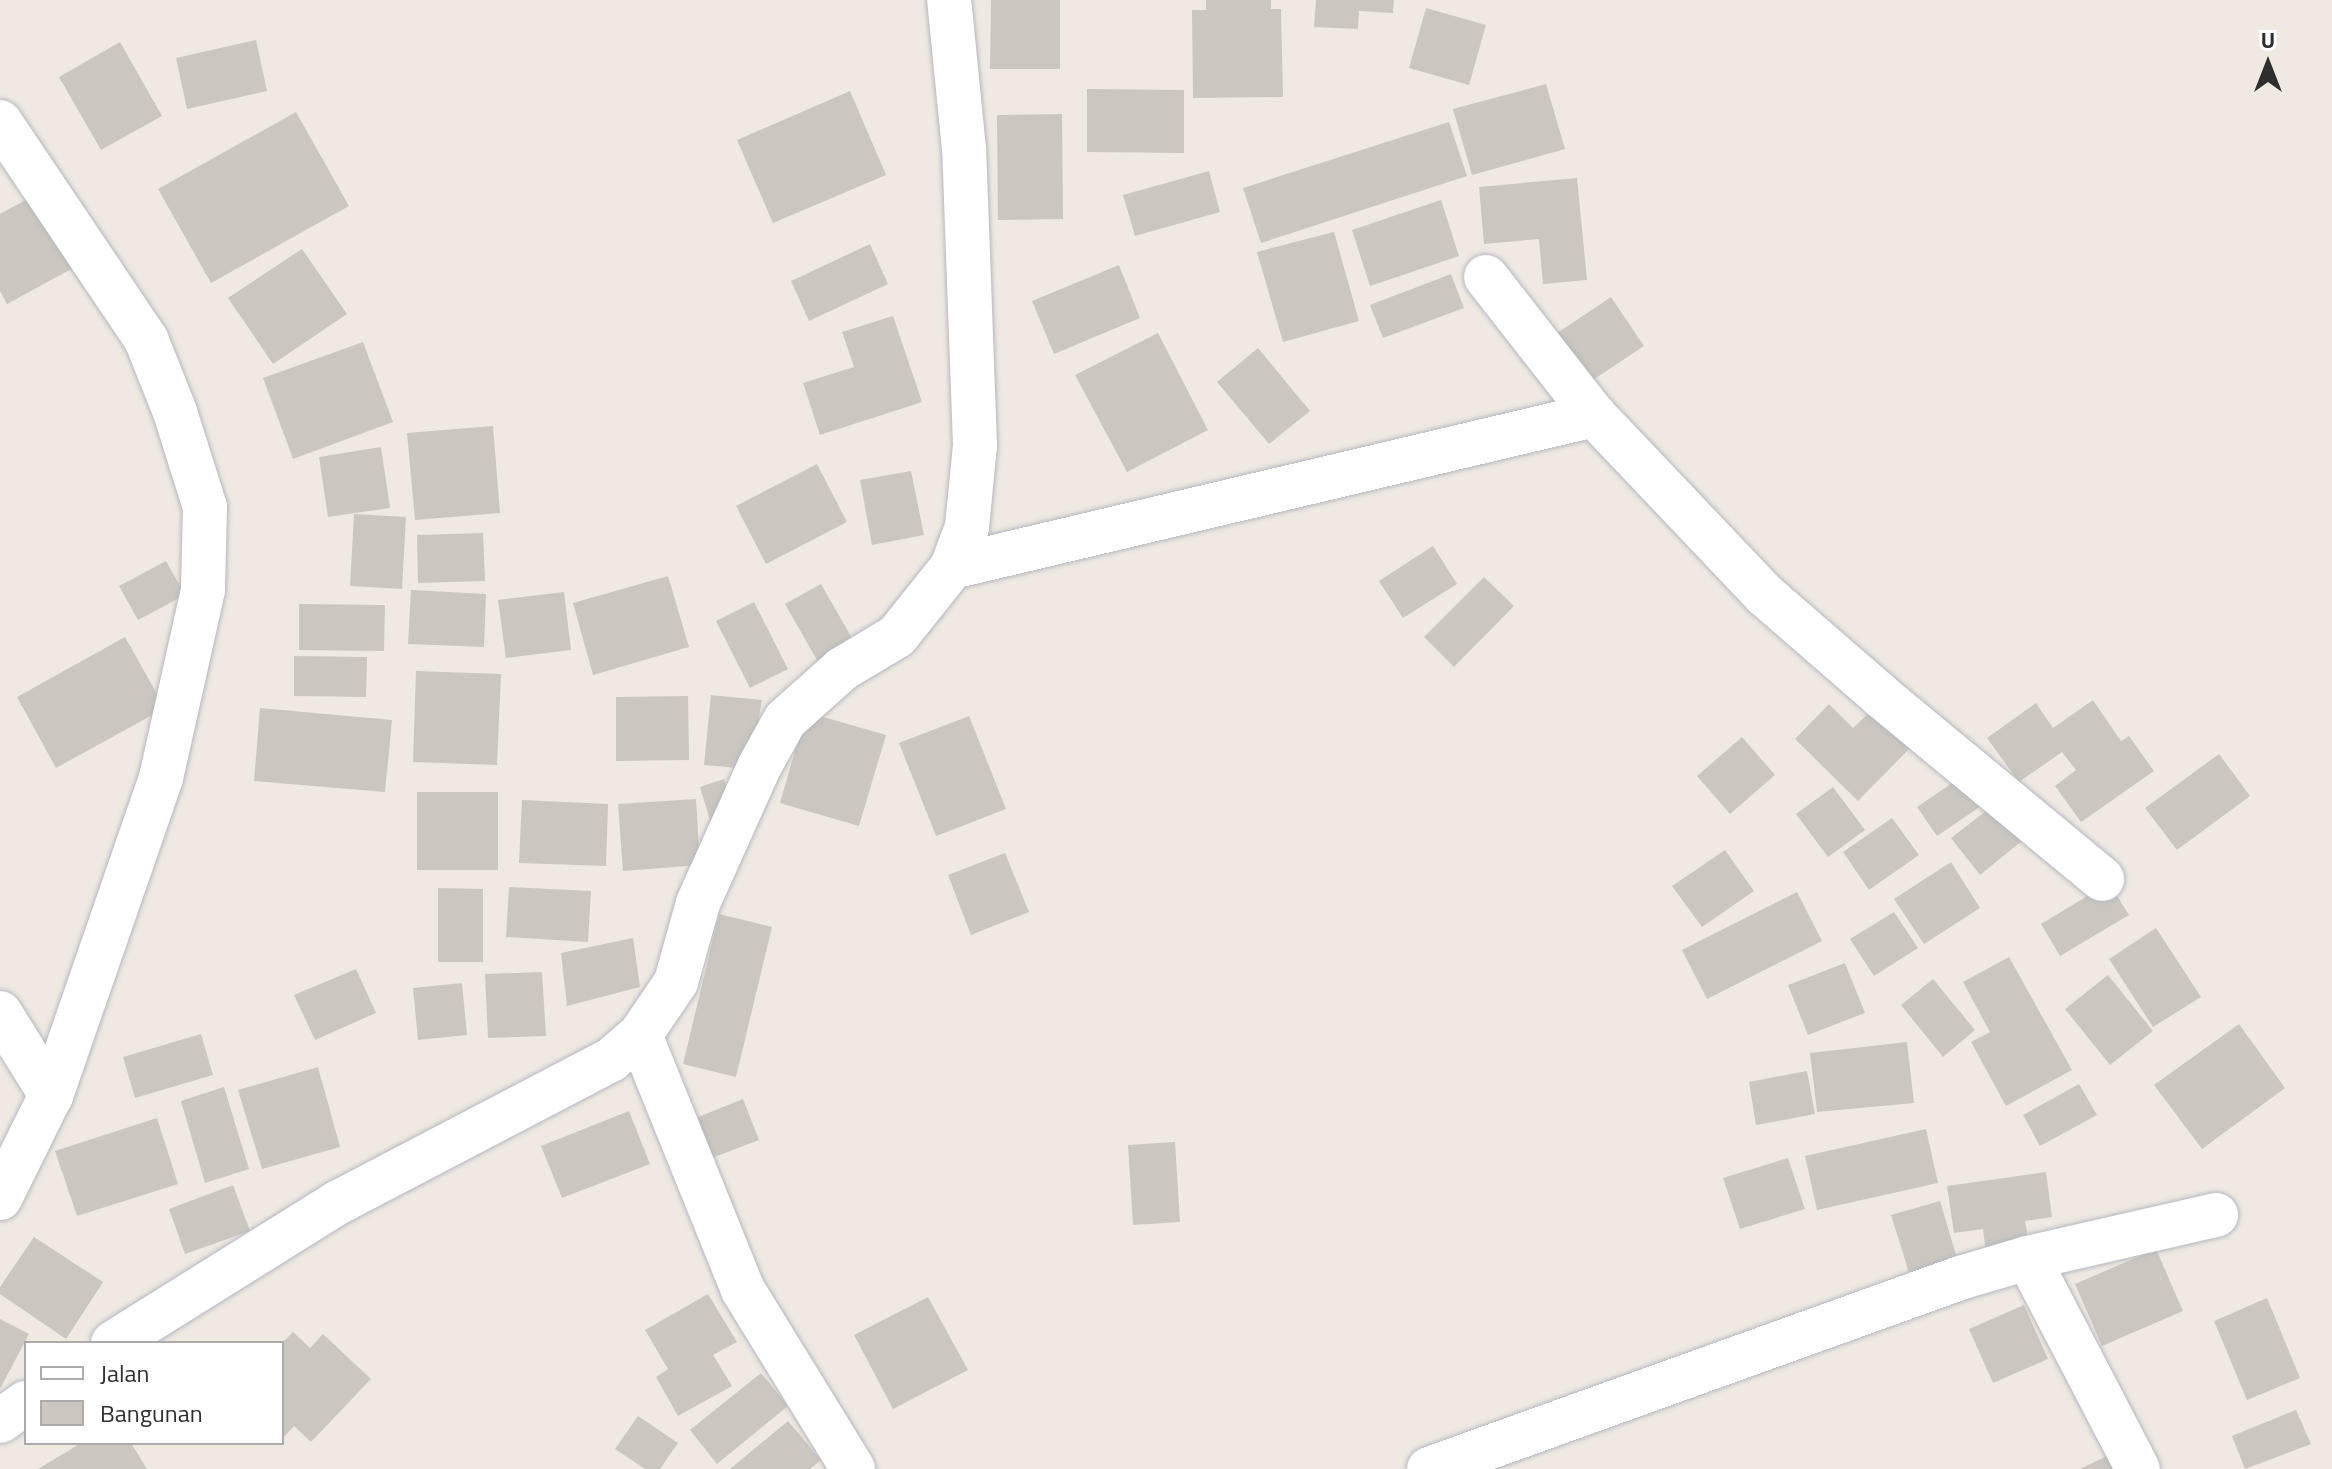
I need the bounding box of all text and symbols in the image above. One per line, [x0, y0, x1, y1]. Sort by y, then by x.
text: U [2261, 23, 2275, 57]
north arrow [2228, 24, 2308, 104]
legend [24, 1341, 284, 1445]
text: Jalan [100, 1355, 149, 1391]
text: Bangunan [100, 1395, 203, 1431]

